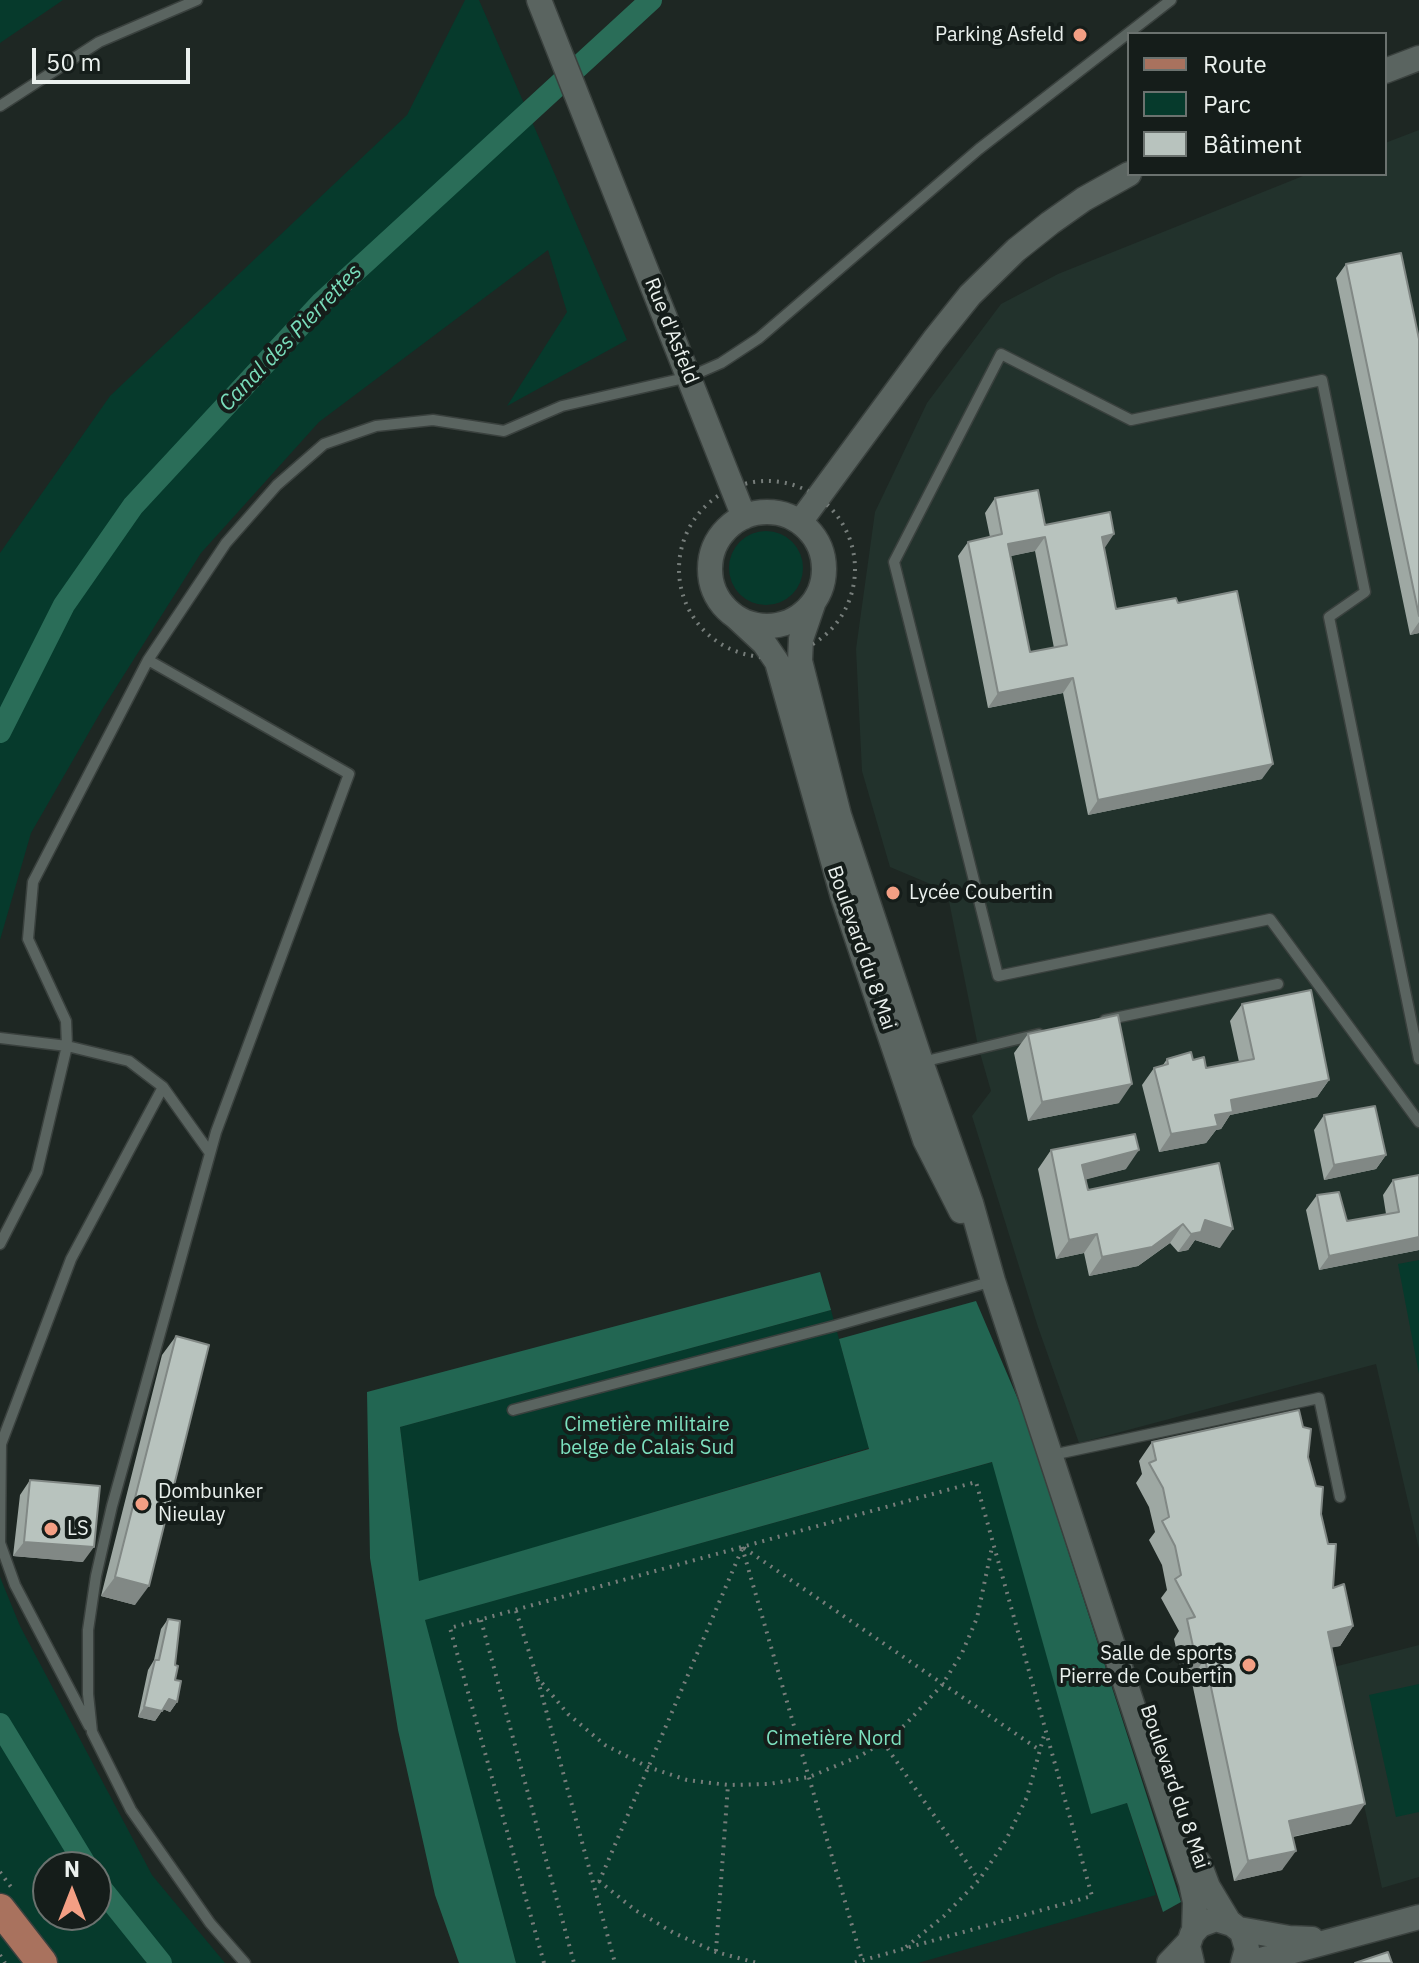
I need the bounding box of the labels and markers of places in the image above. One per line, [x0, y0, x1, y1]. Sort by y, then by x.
place label: Parking Asfeld [935, 23, 1064, 47]
marker: Parking Asfeld [1071, 26, 1089, 44]
place label: Lycée Coubertin [909, 881, 1053, 905]
marker: Lycée Coubertin [884, 884, 902, 902]
place label: Dombunker Nieulay [158, 1480, 263, 1527]
marker: Dombunker Nieulay [133, 1495, 151, 1513]
place label: LS [67, 1517, 89, 1541]
marker: LS [42, 1520, 60, 1538]
place label: Salle de sports Pierre de Coubertin [1059, 1642, 1233, 1689]
marker: Salle de sports Pierre de Coubertin [1240, 1656, 1258, 1674]

